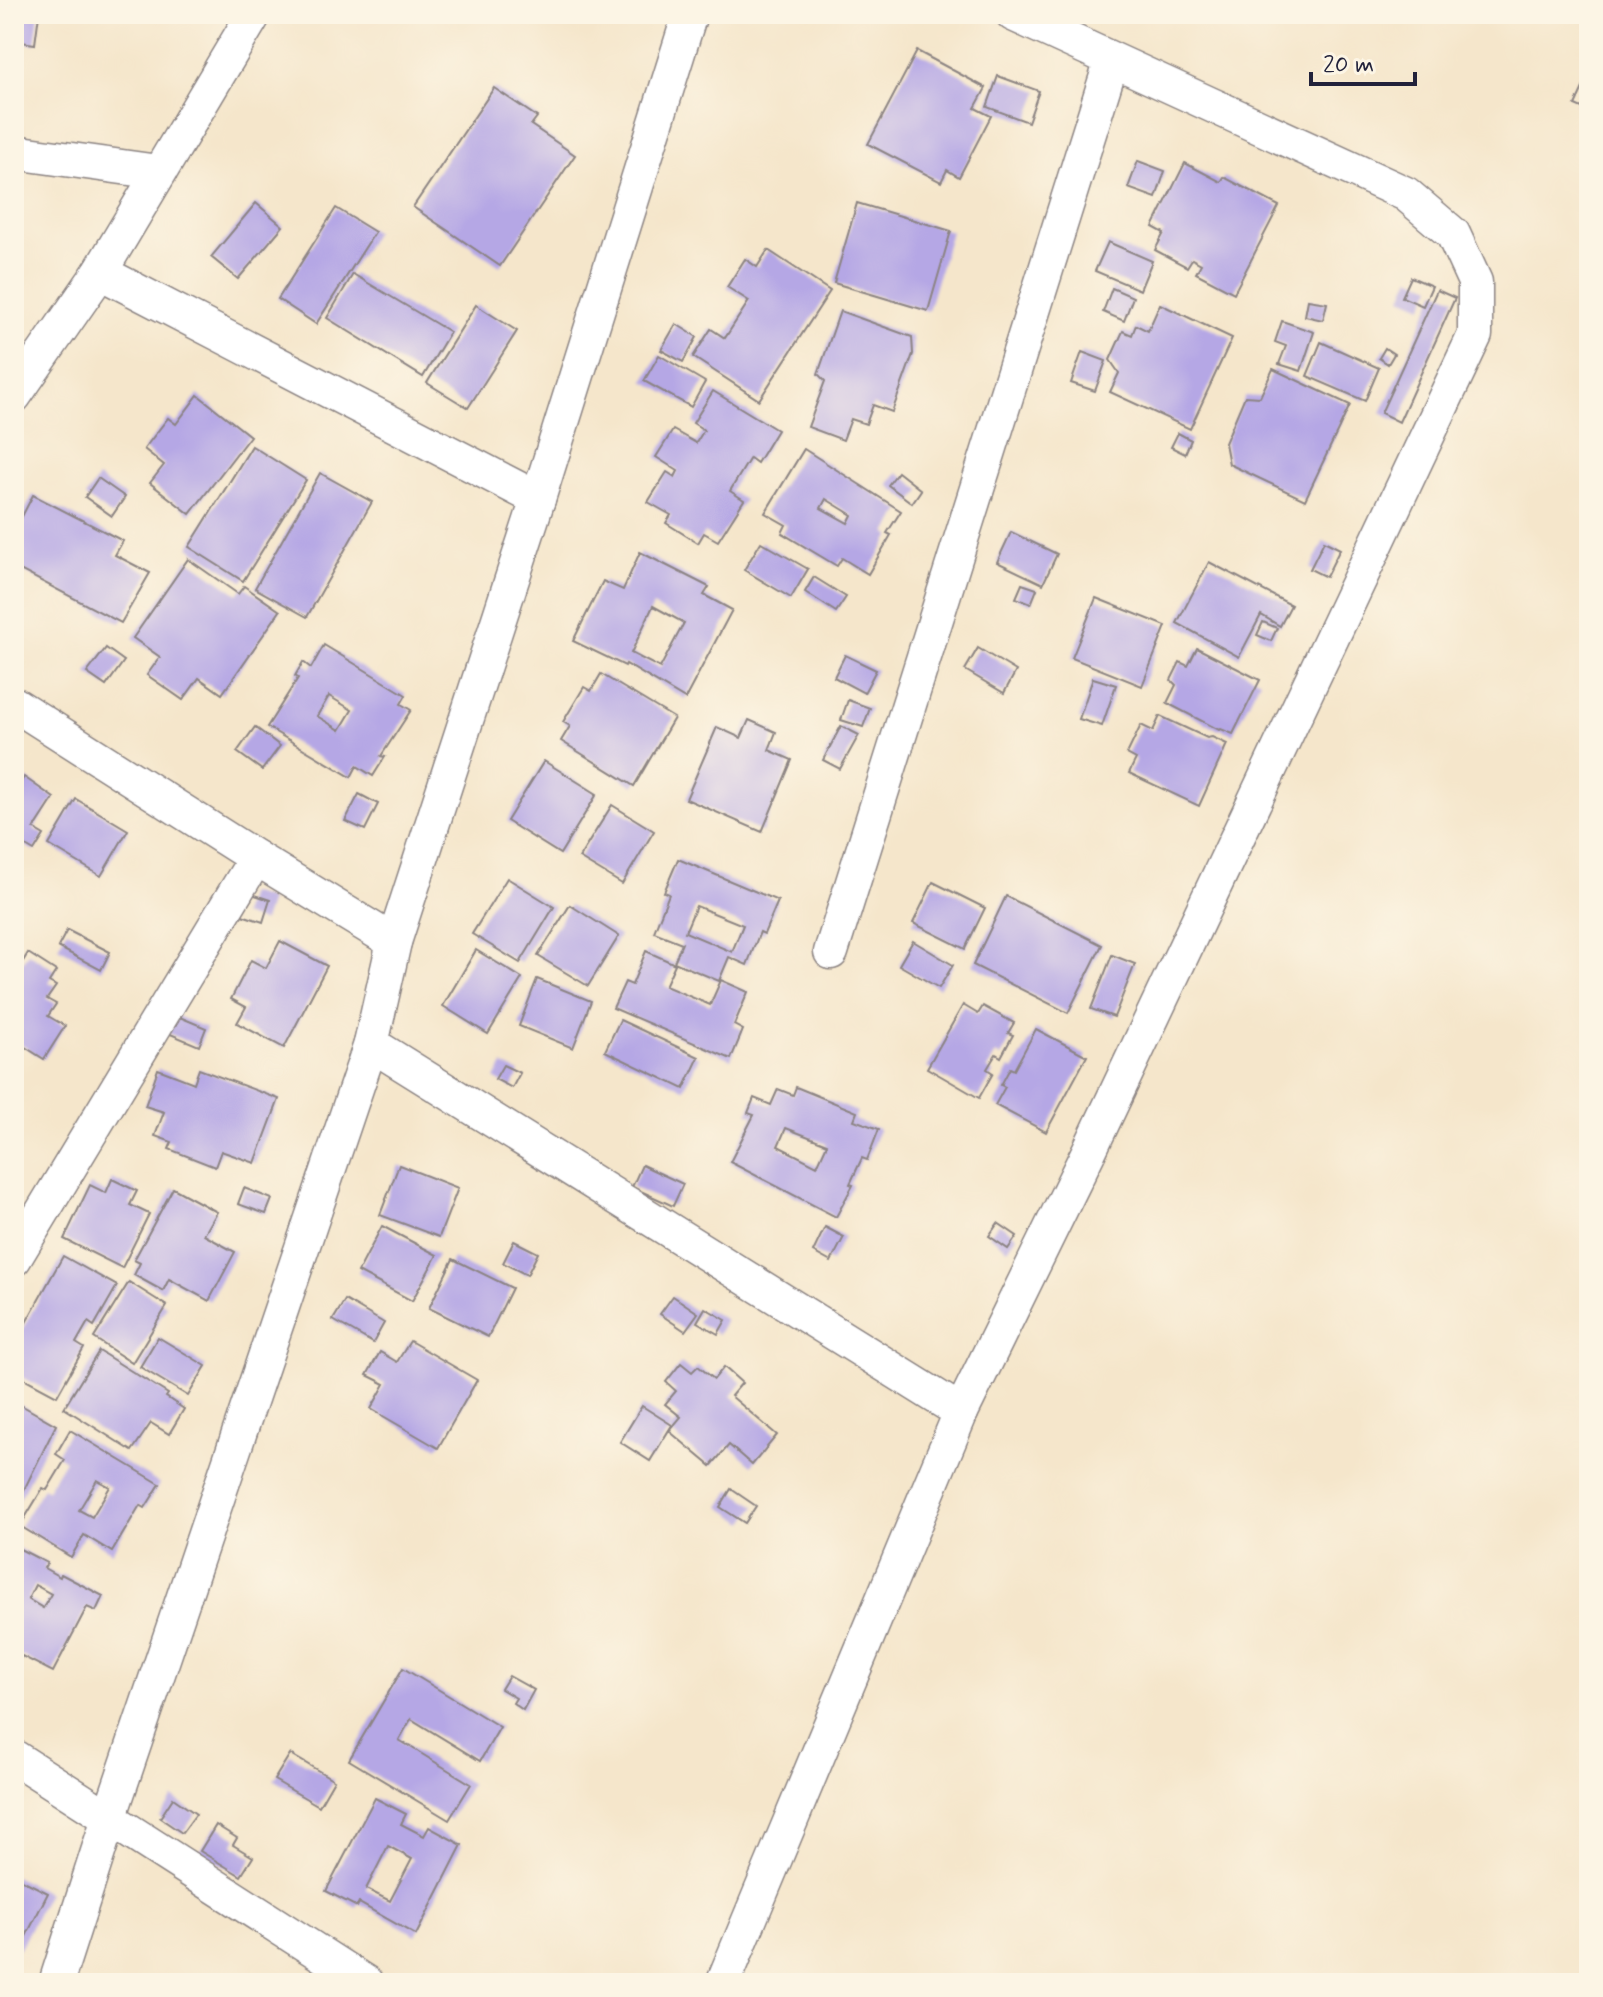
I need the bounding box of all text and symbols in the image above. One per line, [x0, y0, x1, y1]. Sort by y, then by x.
scale bar [1311, 36, 1415, 86]
text: 20 m [1323, 50, 1374, 81]

